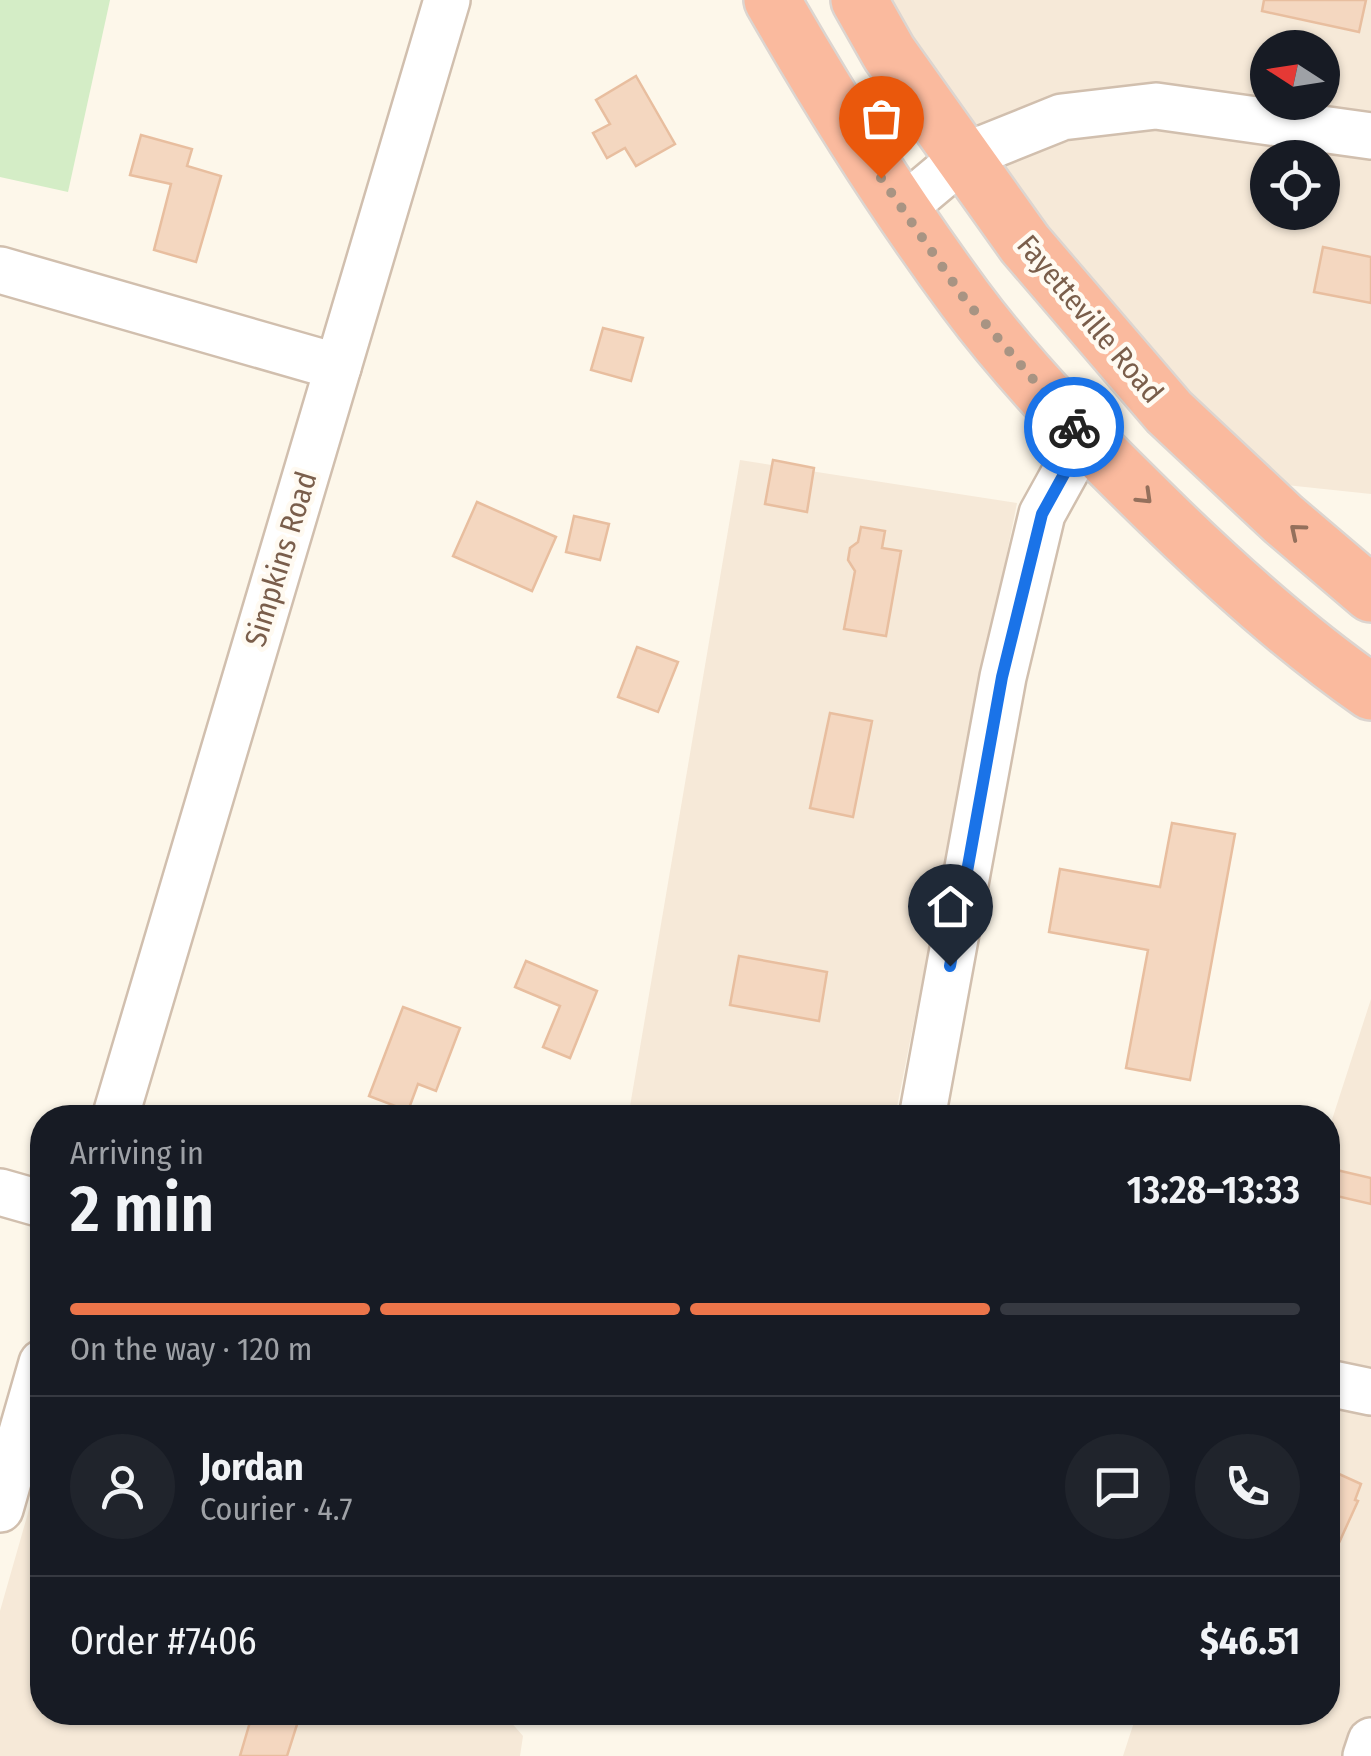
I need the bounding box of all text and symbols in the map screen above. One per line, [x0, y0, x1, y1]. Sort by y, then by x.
north arrow [1250, 30, 1340, 120]
map controls [1250, 30, 1340, 230]
pin [839, 76, 924, 179]
icon: bag [854, 91, 909, 146]
button: locate [1250, 140, 1340, 230]
street label: Fayetteville Road [1009, 228, 1171, 410]
courier [1024, 377, 1124, 477]
icon: bike [1047, 400, 1102, 455]
street label: Simpkins Road [237, 467, 325, 651]
one-way arrow [1133, 485, 1151, 503]
one-way arrow [1290, 525, 1308, 543]
pin [908, 864, 993, 967]
icon: home [923, 879, 978, 934]
text: Arriving in [70, 1134, 204, 1172]
text: 13:28–13:33 [1127, 1167, 1300, 1213]
text: 2 min [70, 1170, 214, 1248]
text: On the way · 120 m [70, 1330, 312, 1368]
button: person [70, 1434, 175, 1539]
button: chat [1065, 1434, 1170, 1539]
button: phone [1195, 1434, 1300, 1539]
text: Jordan [200, 1444, 304, 1490]
text: Courier · 4.7 [200, 1490, 352, 1528]
text: Order #7406 [70, 1618, 257, 1664]
text: $46.51 [1200, 1618, 1300, 1664]

